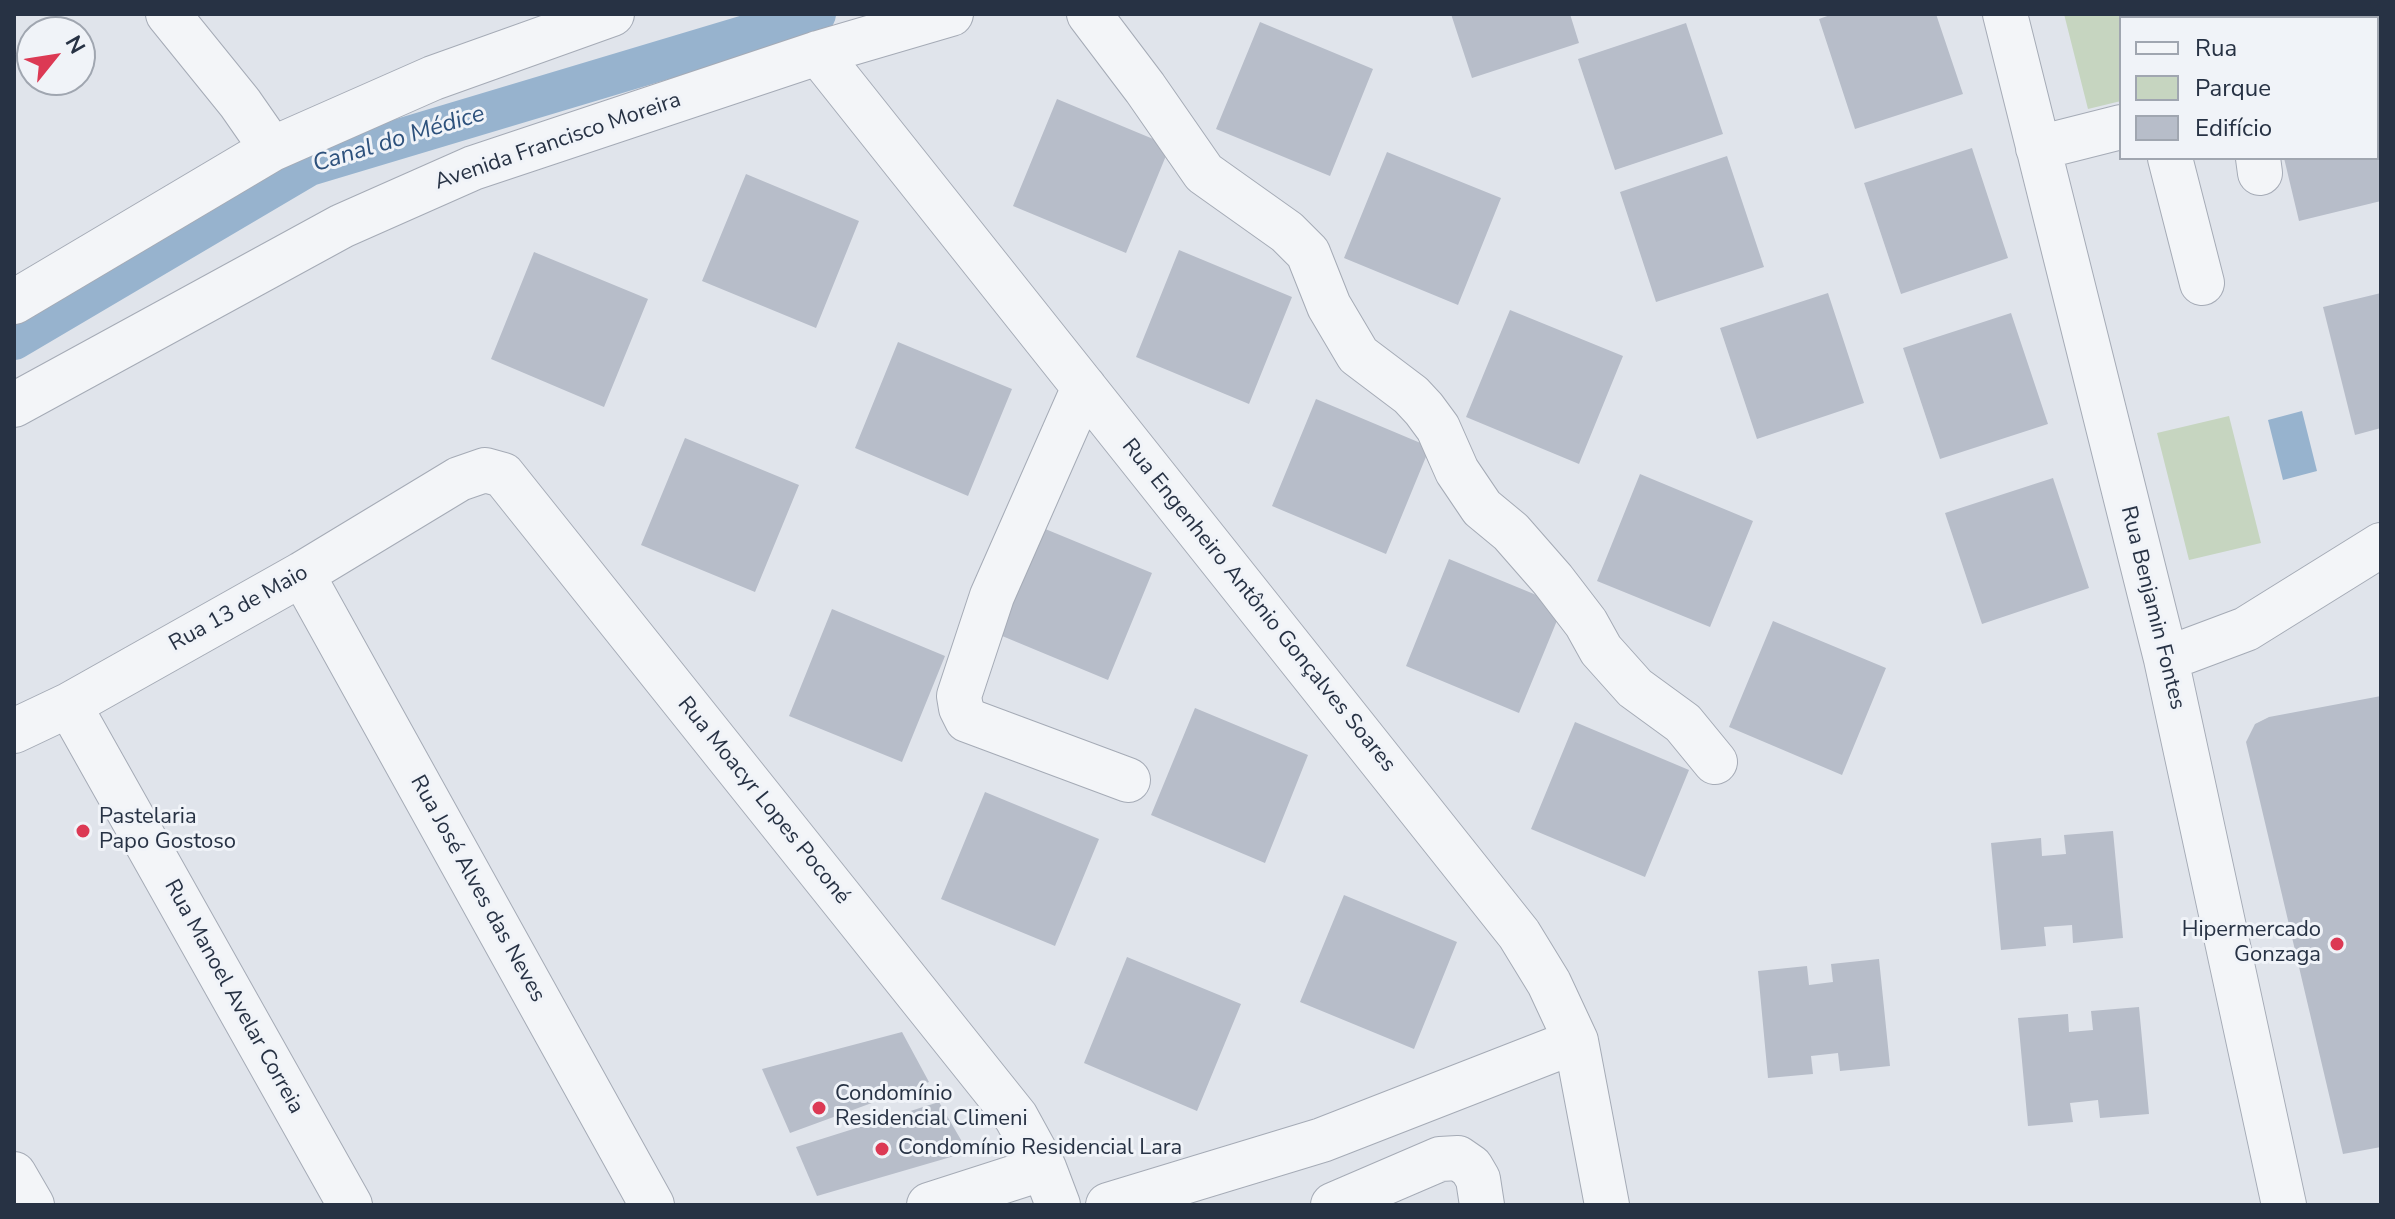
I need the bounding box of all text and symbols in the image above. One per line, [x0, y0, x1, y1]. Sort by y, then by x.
north arrow [16, 16, 96, 96]
legend [2119, 16, 2379, 160]
text: N [58, 30, 92, 60]
text: Rua [2195, 32, 2237, 64]
text: Parque [2195, 72, 2271, 104]
street label: Avenida Francisco Moreira [431, 87, 685, 197]
water label: Canal do Médice [310, 100, 488, 180]
text: Edifício [2195, 112, 2272, 144]
street label: Rua Engenheiro Antônio Gonçalves Soares [1115, 434, 1401, 778]
street label: Rua Benjamin Fontes [2114, 504, 2190, 712]
street label: Rua 13 de Maio [165, 560, 313, 658]
street label: Rua Moacyr Lopes Poconé [671, 692, 855, 910]
street label: Rua José Alves das Neves [404, 771, 550, 1007]
place label: Pastelaria Papo Gostoso [99, 805, 236, 856]
marker: Pastelaria Papo Gostoso [74, 822, 92, 840]
street label: Rua Manoel Avelar Correia [158, 875, 308, 1119]
place label: Hipermercado Gonzaga [2182, 918, 2321, 970]
marker: Hipermercado Gonzaga [2328, 935, 2346, 953]
place label: Condomínio Residencial Climeni [835, 1082, 1028, 1134]
marker: Condomínio Residencial Climeni [810, 1099, 828, 1117]
place label: Condomínio Residencial Lara [898, 1136, 1182, 1162]
marker: Condomínio Residencial Lara [873, 1140, 891, 1158]

